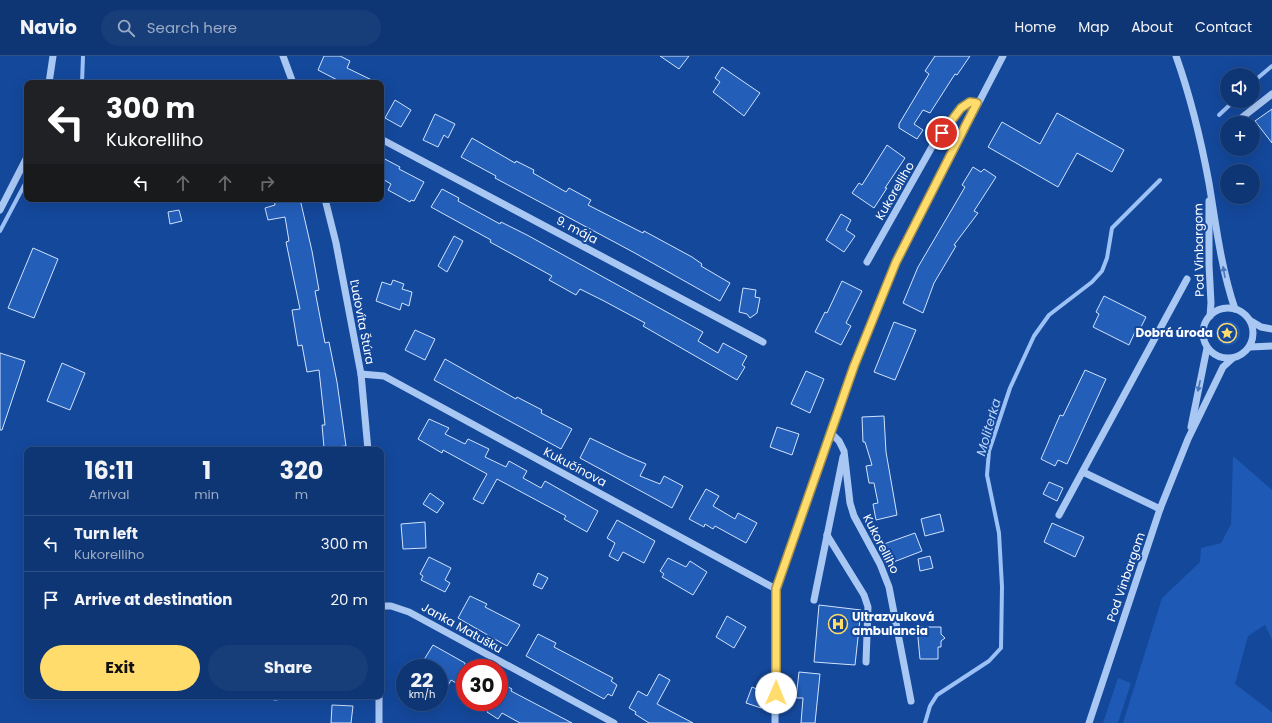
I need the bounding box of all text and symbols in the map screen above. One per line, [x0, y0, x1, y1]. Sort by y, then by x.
search box [101, 10, 381, 46]
text: Navio [20, 14, 77, 41]
icon: search [115, 17, 137, 39]
text: Search here [147, 17, 237, 38]
text: Home [1014, 17, 1056, 37]
text: Map [1078, 17, 1109, 37]
text: About [1131, 17, 1173, 37]
text: Contact [1195, 17, 1252, 37]
map controls [1220, 68, 1260, 204]
button: sound [1220, 68, 1260, 108]
text: 300 m [106, 89, 195, 128]
icon: left [40, 96, 92, 148]
pin [925, 116, 959, 150]
button: + [1220, 116, 1260, 156]
icon: arrive [931, 122, 953, 144]
text: Kukorelliho [106, 127, 203, 152]
street label: Kukorelliho [871, 158, 918, 223]
button: − [1220, 164, 1260, 204]
icon: left [130, 172, 152, 194]
icon: ahead [172, 172, 194, 194]
icon: ahead [214, 172, 236, 194]
icon: right [256, 172, 278, 194]
street label: Pod Vinbargom [1189, 203, 1208, 297]
street label: 9. mája [553, 212, 601, 248]
one-way arrow [1221, 266, 1227, 278]
street label: Ľudovíta Štúra [346, 278, 379, 366]
place icon: Dobrá úroda [1216, 322, 1238, 344]
place label: Dobrá úroda [1135, 324, 1213, 341]
one-way arrow [1196, 380, 1202, 392]
water label: Moliterka [971, 396, 1006, 458]
street label: Kukučínova [541, 443, 610, 490]
text: 16:11 [85, 454, 134, 487]
text: 1 [202, 454, 211, 487]
text: 320 [280, 454, 323, 487]
text: Arrival [89, 485, 130, 504]
text: min [194, 485, 219, 504]
text: m [295, 485, 308, 504]
street label: Kukorelliho [859, 511, 904, 577]
text: Turn left [74, 523, 138, 544]
street label: Pod Vinbargom [1102, 530, 1149, 624]
icon: left [40, 533, 62, 555]
text: 300 m [321, 533, 368, 554]
text: Kukorelliho [74, 545, 144, 564]
icon: arrive [40, 589, 62, 611]
text: Arrive at destination [74, 589, 232, 610]
text: 20 m [330, 589, 368, 610]
street label: Janka Matušku [419, 598, 506, 657]
place label: Ultrazvuková ambulancia [852, 608, 934, 639]
hospital icon: Ultrazvuková ambulancia [827, 613, 849, 635]
button: Exit [40, 645, 200, 691]
button: Share [208, 645, 368, 691]
speed limit sign: 30 [456, 659, 508, 711]
text: 22 [411, 666, 433, 694]
position arrow [755, 672, 797, 714]
text: km/h [409, 687, 435, 702]

